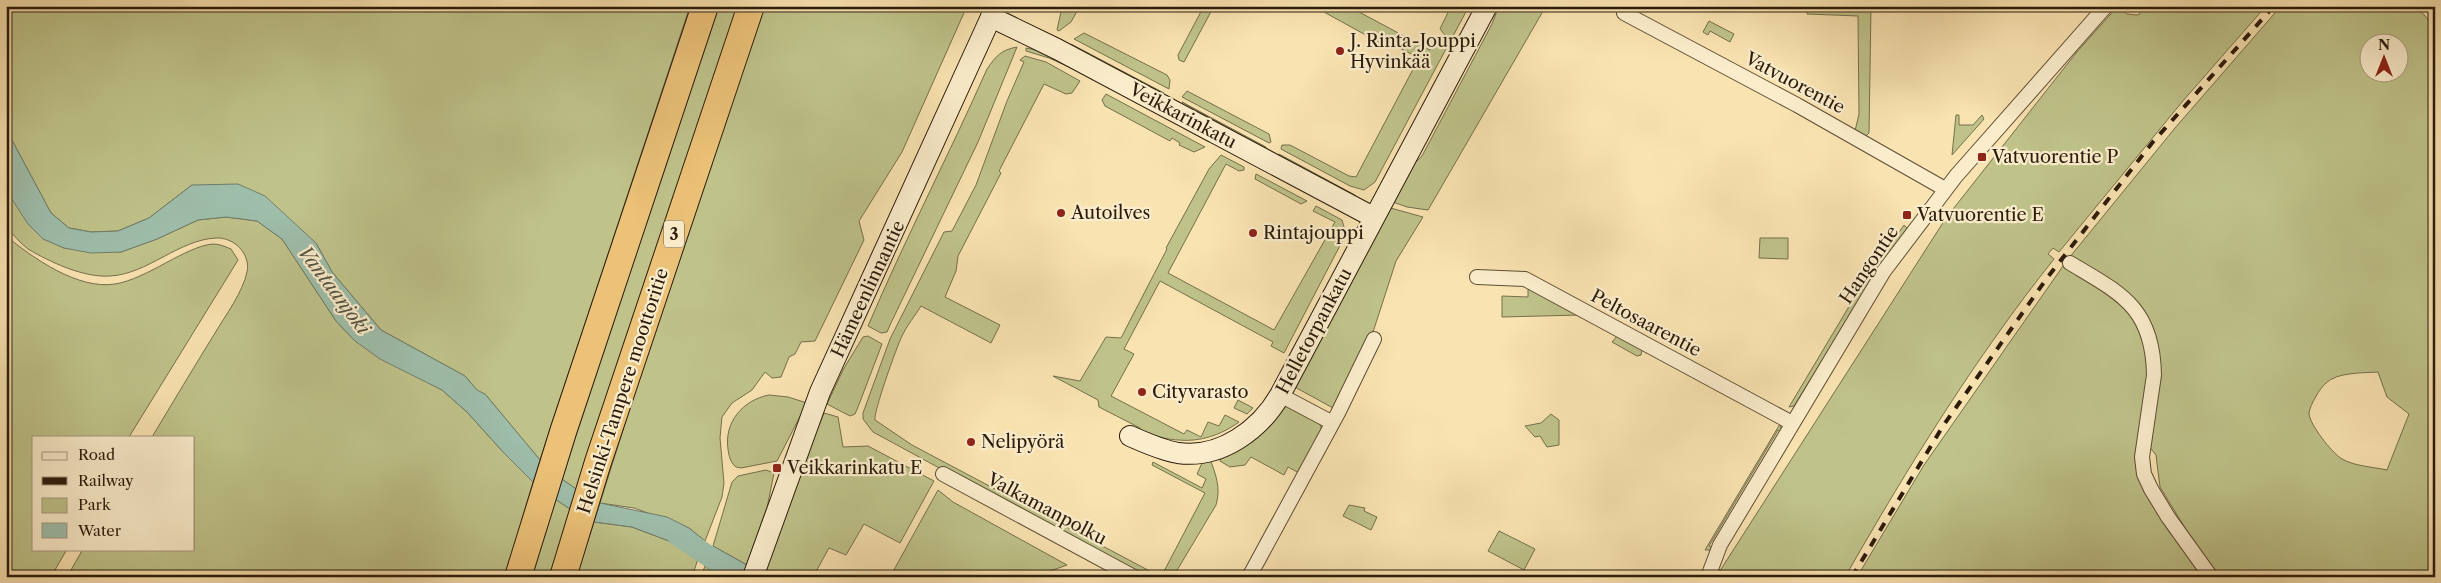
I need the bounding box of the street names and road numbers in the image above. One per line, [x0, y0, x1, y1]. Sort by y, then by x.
street label: Vatvuorentie [1741, 47, 1849, 118]
street label: Veikkarinkatu [1125, 78, 1240, 153]
street label: Hämeenlinnantie [827, 217, 909, 361]
road number: 3 [664, 220, 684, 248]
street label: Hangontie [1835, 222, 1903, 308]
street label: Helletorpankatu [1271, 264, 1357, 398]
street label: Helsinki-Tampere moottoritie [573, 265, 673, 517]
street label: Peltosaarentie [1587, 285, 1705, 361]
street label: Valkamanpolku [983, 468, 1111, 550]

